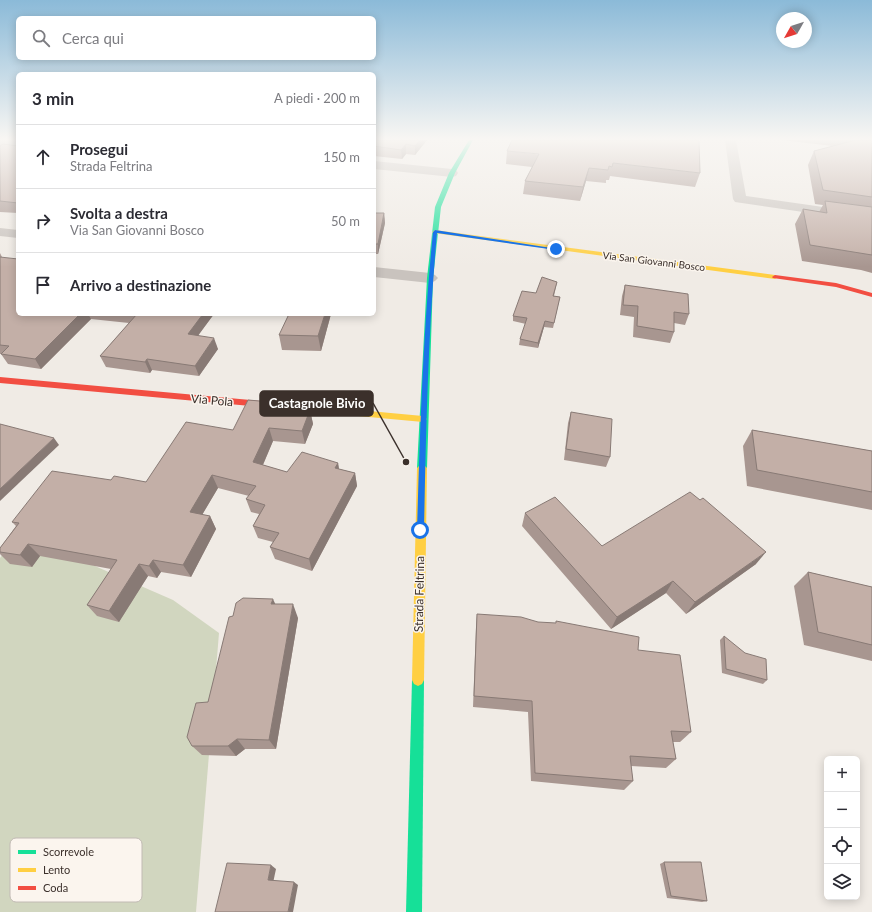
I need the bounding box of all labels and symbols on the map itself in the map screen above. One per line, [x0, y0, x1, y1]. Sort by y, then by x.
north arrow [776, 12, 812, 48]
route end [547, 240, 565, 258]
street label: Via San Giovanni Bosco [602, 249, 706, 273]
street label: Via Pola [190, 391, 234, 409]
callout: Castagnole Bivio [260, 391, 373, 416]
text: Castagnole Bivio [269, 395, 366, 411]
route start [411, 521, 429, 539]
street label: Strada Feltrina [411, 556, 427, 632]
legend [10, 838, 142, 902]
text: Scorrevole [43, 845, 94, 858]
text: Lento [43, 863, 70, 876]
text: Coda [43, 881, 68, 894]

